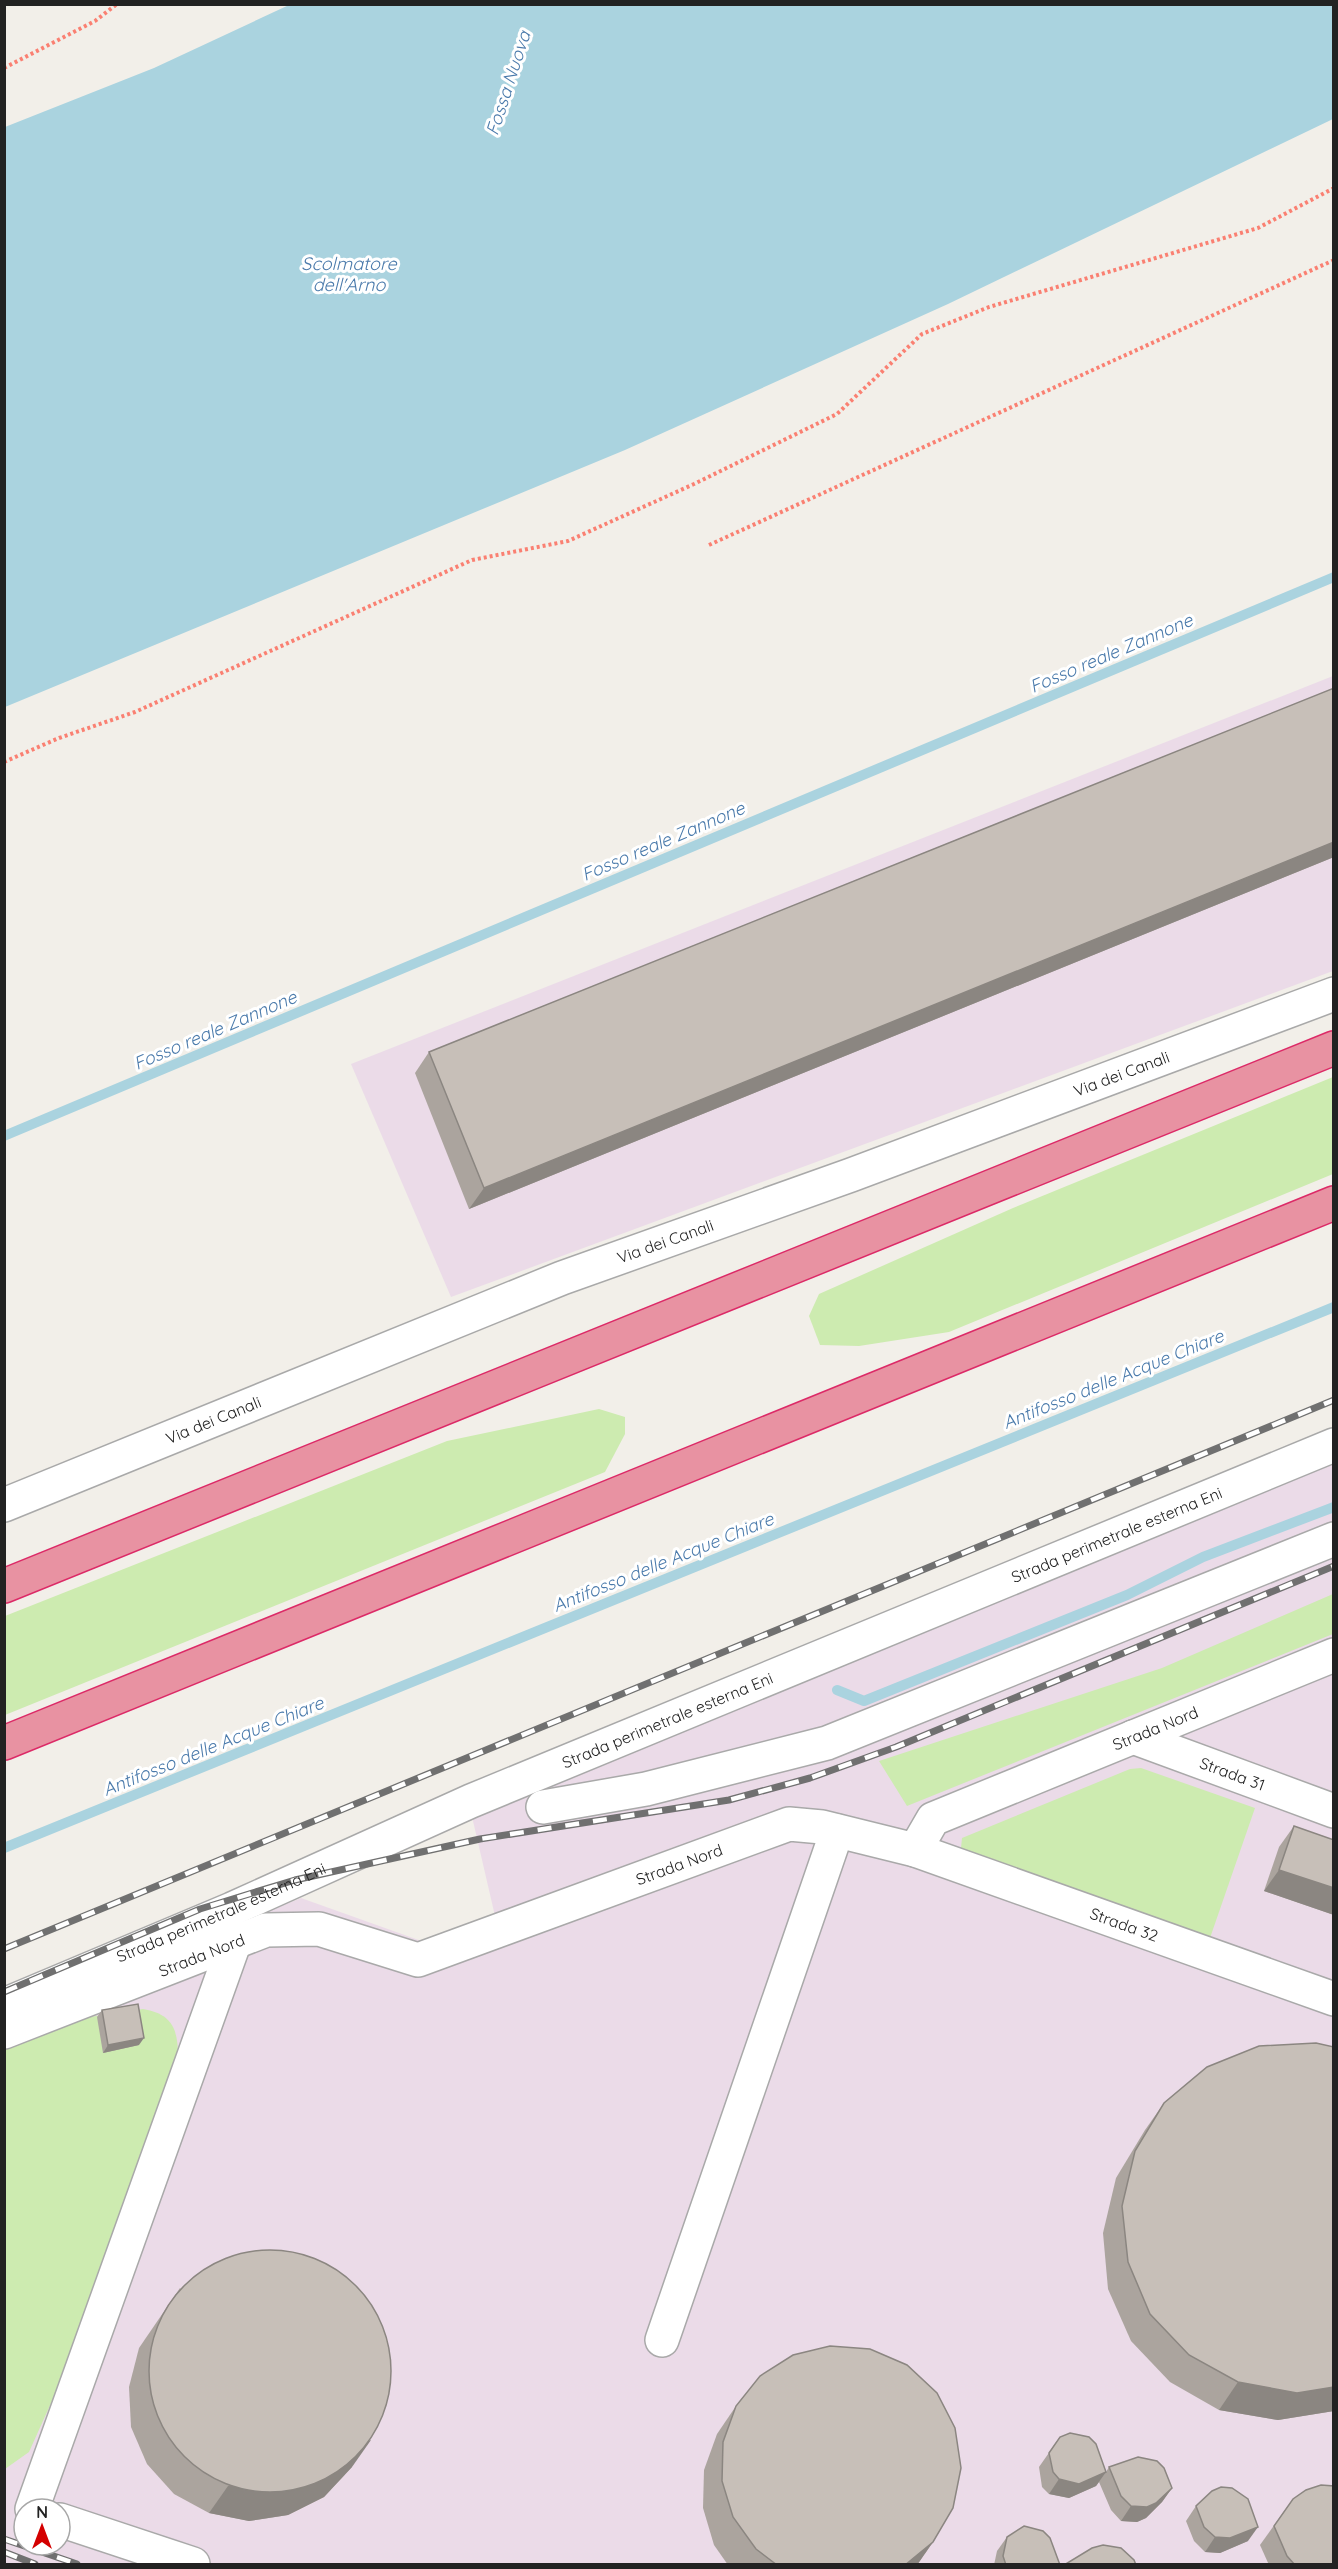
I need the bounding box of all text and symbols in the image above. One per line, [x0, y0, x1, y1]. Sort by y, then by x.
water label: Fossa Nuova [480, 27, 536, 138]
water label: Scolmatore dell'Arno [301, 252, 398, 296]
water label: Fosso reale Zannone [1026, 608, 1197, 698]
water label: Fosso reale Zannone [578, 796, 749, 886]
water label: Fosso reale Zannone [130, 985, 301, 1075]
street label: Via dei Canali [1071, 1047, 1172, 1101]
street label: Via dei Canali [614, 1215, 716, 1268]
water label: Antifosso delle Acque Chiare [999, 1324, 1228, 1434]
street label: Via dei Canali [163, 1392, 264, 1448]
street label: Strada perimetrale esterna Eni [1008, 1482, 1225, 1587]
water label: Antifosso delle Acque Chiare [549, 1507, 778, 1617]
street label: Strada perimetrale esterna Eni [559, 1668, 776, 1772]
water label: Antifosso delle Acque Chiare [99, 1691, 328, 1801]
street label: Strada Nord [1110, 1702, 1201, 1755]
street label: Strada 31 [1197, 1752, 1268, 1795]
street label: Strada Nord [633, 1839, 725, 1889]
street label: Strada perimetrale esterna Eni [113, 1858, 329, 1967]
street label: Strada 32 [1087, 1903, 1161, 1946]
street label: Strada Nord [156, 1929, 247, 1981]
north arrow [12, 2497, 72, 2557]
text: N [36, 2502, 48, 2522]

